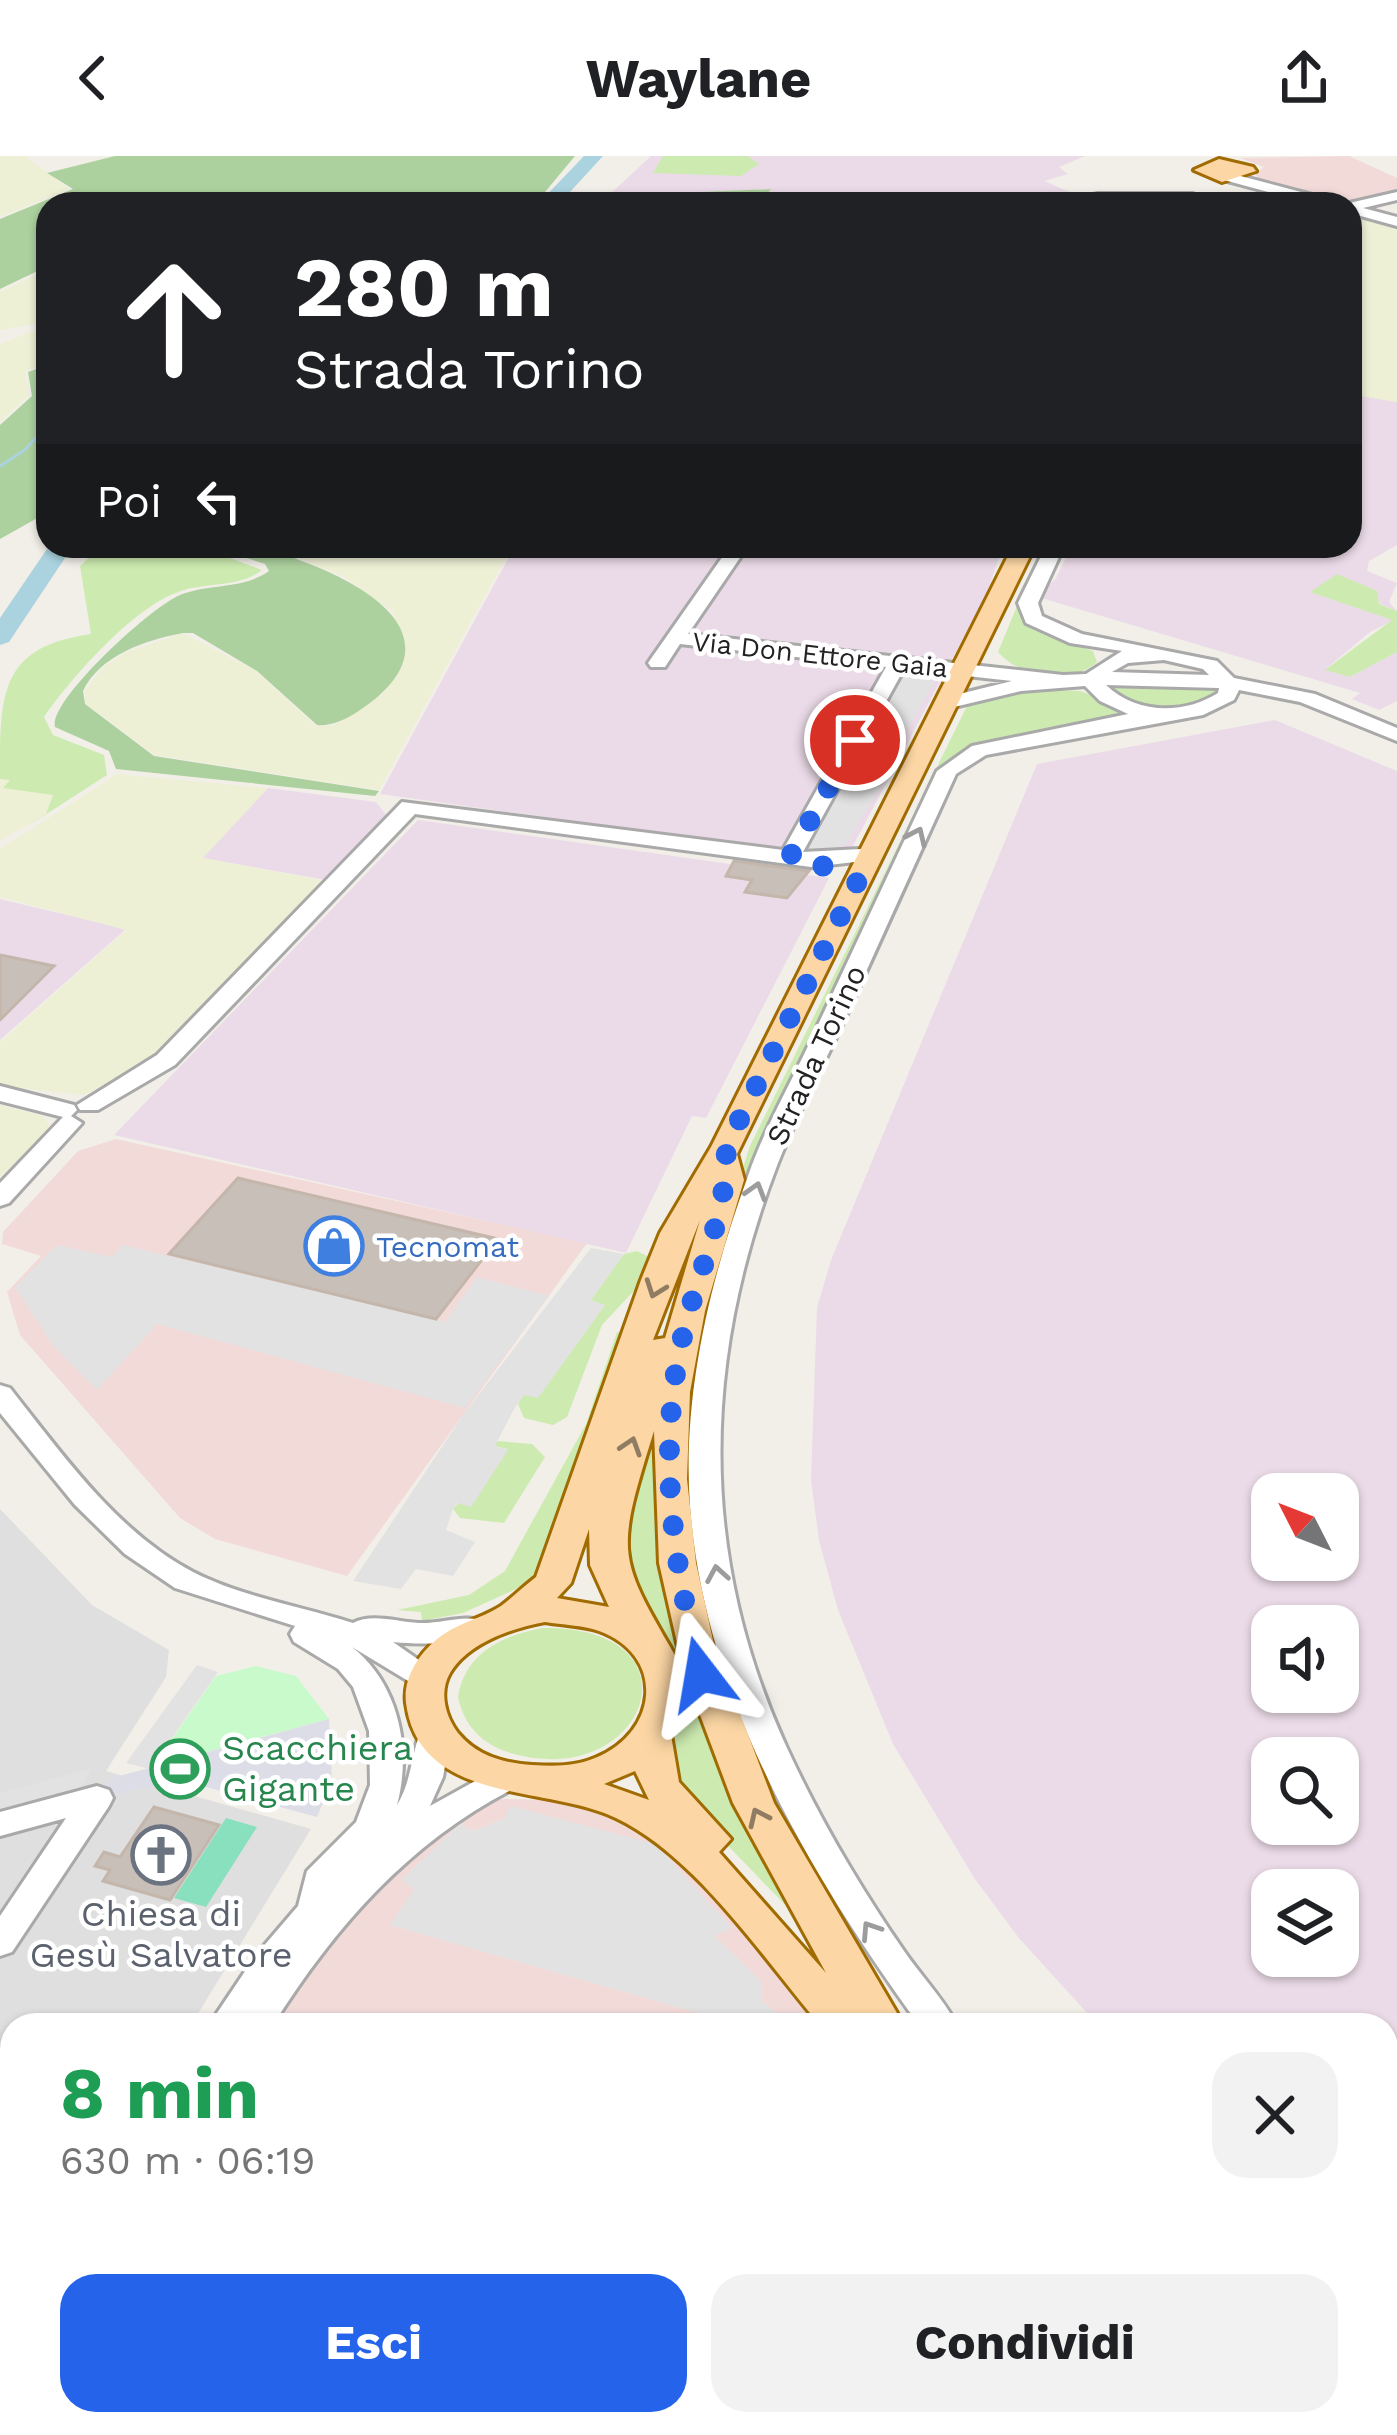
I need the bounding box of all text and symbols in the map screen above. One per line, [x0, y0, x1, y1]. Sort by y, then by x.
icon: back [60, 45, 126, 111]
icon: share [1271, 45, 1337, 111]
text: Waylane [586, 47, 811, 110]
text: 280 m [294, 238, 554, 336]
icon: ahead [96, 240, 252, 396]
text: Strada Torino [294, 338, 645, 401]
icon: left [186, 468, 252, 534]
text: Poi [96, 475, 162, 528]
street label: Via Don Ettore Gaia [691, 626, 949, 684]
pin [804, 689, 906, 791]
icon: arrive [822, 707, 888, 773]
one-way arrow [903, 827, 926, 848]
street label: Strada Torino [759, 959, 873, 1151]
one-way arrow [742, 1181, 767, 1202]
shop icon: Tecnomat [303, 1215, 365, 1277]
place label: Tecnomat [376, 1229, 519, 1264]
one-way arrow [644, 1277, 669, 1298]
one-way arrow [616, 1436, 641, 1457]
north arrow [1251, 1473, 1359, 1581]
map controls [1251, 1473, 1359, 1977]
one-way arrow [706, 1565, 731, 1585]
button: sound [1251, 1605, 1359, 1713]
position arrow [638, 1611, 764, 1737]
place label: Scacchiera Gigante [222, 1727, 413, 1810]
button: search [1251, 1737, 1359, 1845]
sports icon: Scacchiera Gigante [149, 1738, 211, 1800]
one-way arrow [749, 1808, 772, 1829]
church icon: Chiesa di Gesù Salvatore [130, 1824, 192, 1886]
button: layers [1251, 1869, 1359, 1977]
place label: Chiesa di Gesù Salvatore [29, 1893, 293, 1976]
one-way arrow [863, 1922, 885, 1944]
text: 8 min [60, 2051, 259, 2135]
button: close [1212, 2052, 1338, 2178]
text: 630 m · 06:19 [60, 2138, 315, 2183]
button: Esci [60, 2274, 687, 2412]
button: Condividi [711, 2274, 1338, 2412]

